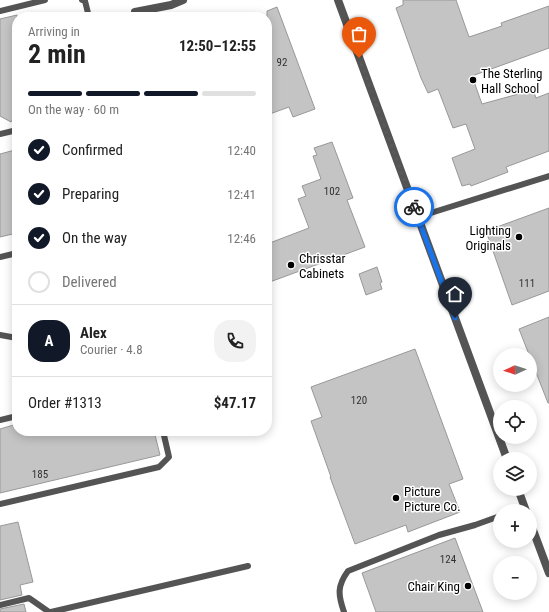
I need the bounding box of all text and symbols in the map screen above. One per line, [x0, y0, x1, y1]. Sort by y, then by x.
pin [342, 17, 376, 58]
icon: bag [348, 23, 370, 45]
text: Arriving in [28, 24, 80, 39]
text: 12:50–12:55 [179, 37, 256, 55]
text: 2 min [28, 39, 86, 69]
house number: 92 [277, 56, 287, 69]
place label: The Sterling Hall School [481, 66, 542, 96]
marker: The Sterling Hall School [468, 75, 478, 85]
text: On the way · 60 m [28, 102, 119, 117]
icon: check [28, 139, 50, 161]
text: Confirmed [62, 141, 123, 159]
text: 12:40 [227, 143, 256, 158]
icon: check [28, 183, 50, 205]
text: Preparing [62, 185, 119, 203]
house number: 102 [324, 185, 340, 198]
text: 12:41 [227, 187, 256, 202]
courier [394, 187, 434, 227]
icon: bike [403, 196, 425, 218]
place label: Lighting Originals [465, 223, 511, 253]
icon: check [28, 227, 50, 249]
text: On the way [62, 229, 127, 247]
text: 12:46 [227, 231, 256, 246]
marker: Lighting Originals [514, 232, 524, 242]
place label: Chrisstar Cabinets [299, 251, 346, 281]
marker: Chrisstar Cabinets [286, 260, 296, 270]
text: Delivered [62, 273, 117, 291]
pin [438, 277, 472, 318]
house number: 111 [519, 277, 535, 290]
icon: home [444, 283, 466, 305]
button: phone [214, 320, 256, 362]
text: Alex [80, 324, 107, 342]
text: A [45, 332, 53, 350]
text: Courier · 4.8 [80, 342, 143, 357]
north arrow [493, 348, 537, 392]
map controls [493, 348, 537, 600]
text: Order #1313 [28, 394, 102, 412]
text: $47.17 [214, 394, 256, 412]
house number: 120 [351, 394, 367, 407]
button: locate [493, 400, 537, 444]
button: layers [493, 452, 537, 496]
house number: 185 [32, 468, 48, 481]
place label: Picture Picture Co. [404, 484, 461, 514]
marker: Picture Picture Co. [391, 493, 401, 503]
button: + [493, 504, 537, 548]
house number: 124 [440, 553, 457, 566]
button: − [493, 556, 537, 600]
place label: Chair King [407, 579, 460, 594]
marker: Chair King [463, 581, 473, 591]

